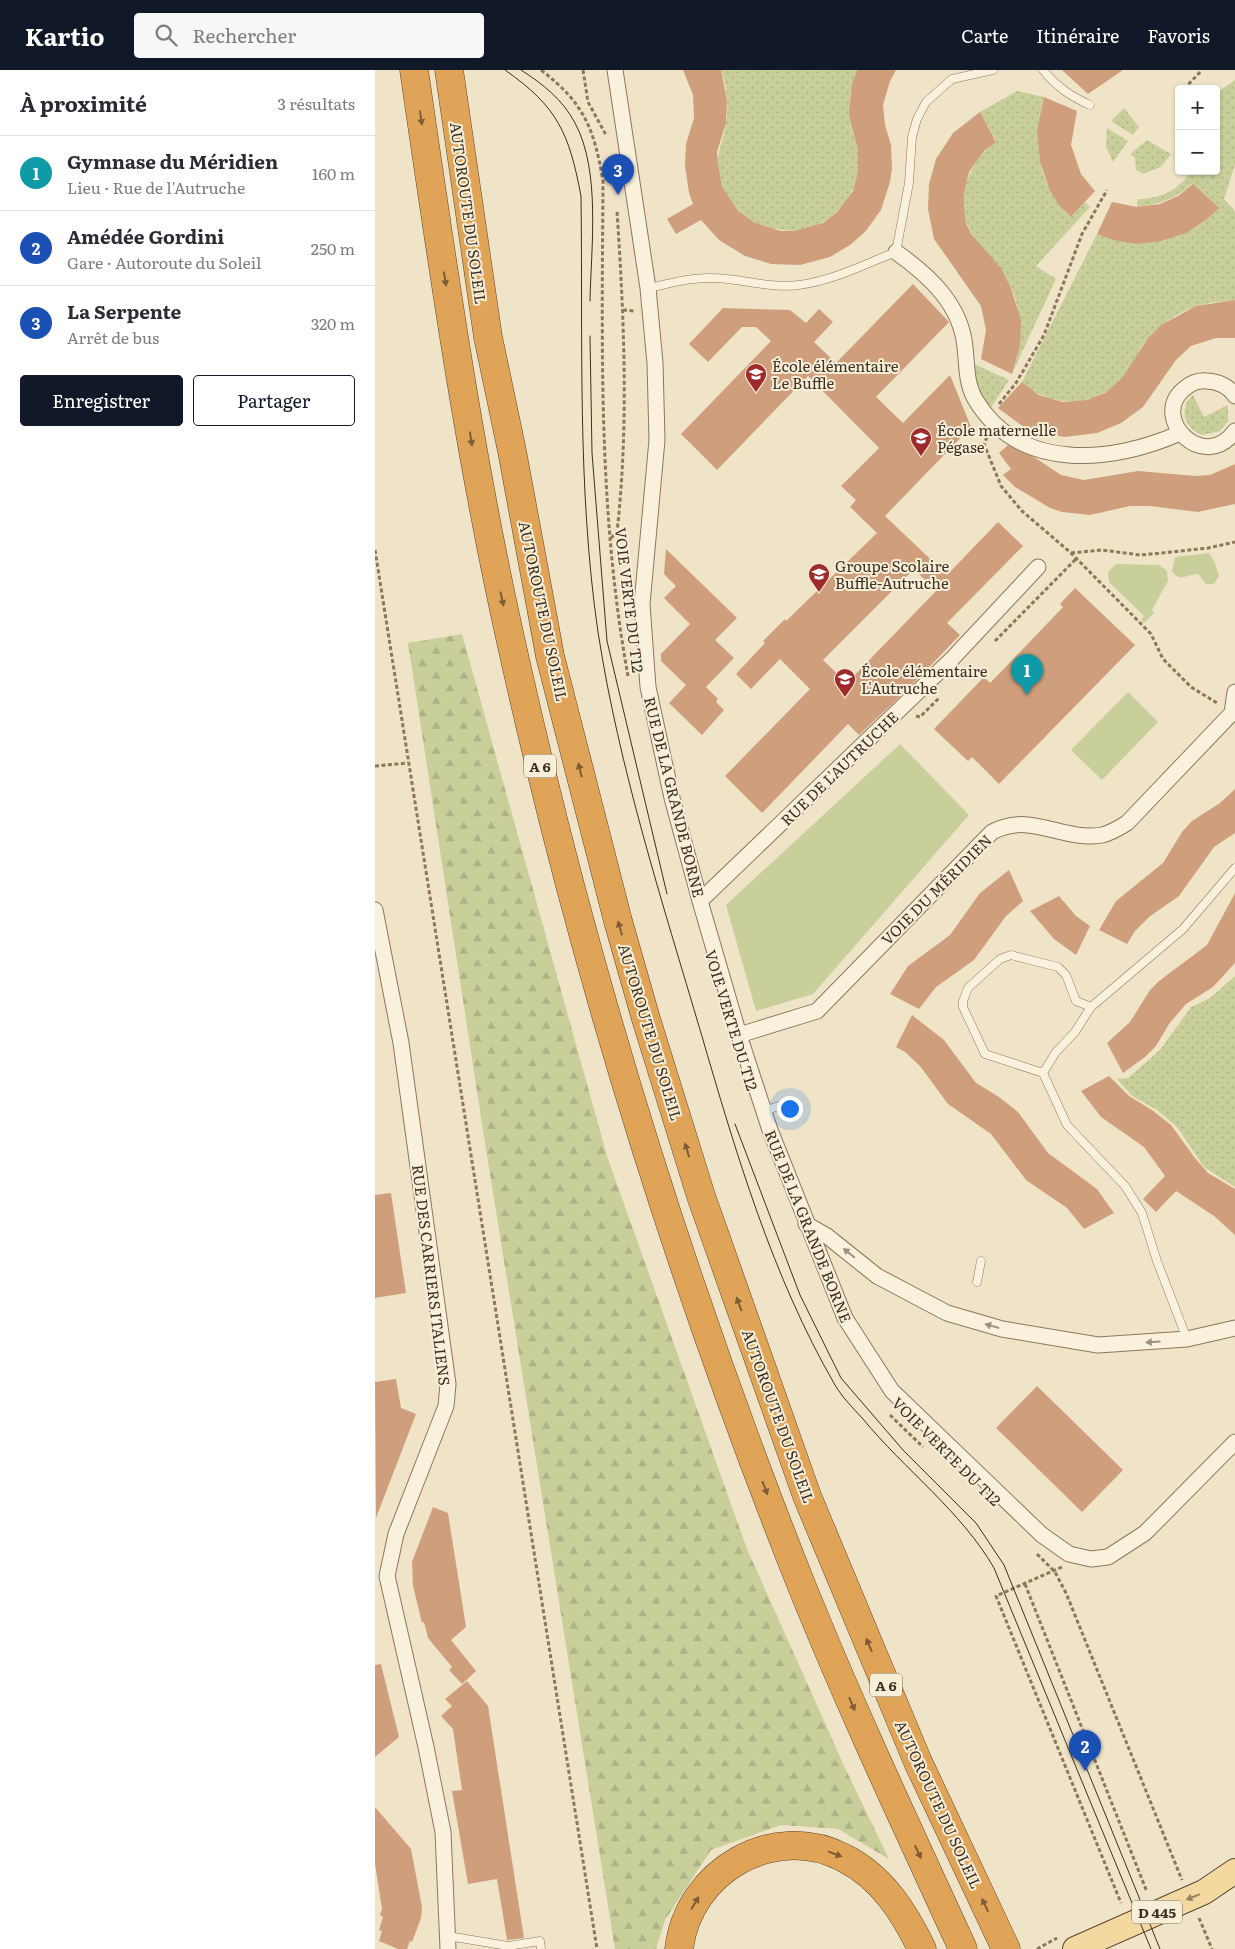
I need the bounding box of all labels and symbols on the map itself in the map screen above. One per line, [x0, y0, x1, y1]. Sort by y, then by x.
one-way arrow [418, 111, 426, 127]
street label: AUTOROUTE DU SOLEIL [445, 120, 493, 306]
pin: 3 [602, 154, 634, 195]
one-way arrow [442, 271, 450, 287]
place label: École élémentaire Le Buffle [772, 354, 899, 394]
school or university icon: École élémentaire Le Buffle [744, 362, 768, 393]
place label: École maternelle Pégase [937, 418, 1056, 458]
school or university icon: École maternelle Pégase [909, 426, 933, 457]
one-way arrow [467, 432, 475, 448]
street label: AUTOROUTE DU SOLEIL [514, 519, 574, 703]
street label: VOIE VERTE DU T12 [610, 526, 650, 674]
place label: Groupe Scolaire Buffle-Autruche [835, 554, 949, 594]
school or university icon: Groupe Scolaire Buffle-Autruche [807, 562, 831, 593]
one-way arrow [498, 591, 506, 606]
pin: 1 [1011, 654, 1043, 695]
place label: École élémentaire L'Autruche [861, 659, 988, 699]
school or university icon: École élémentaire L'Autruche [833, 667, 857, 698]
street label: RUE DE LA GRANDE BORNE [639, 694, 711, 900]
street label: RUE DE L'AUTRUCHE [775, 705, 903, 831]
road number: A 6 [524, 754, 556, 778]
one-way arrow [576, 763, 584, 778]
street label: VOIE DU MÉRIDIEN [875, 828, 997, 950]
one-way arrow [615, 920, 623, 935]
street label: AUTOROUTE DU SOLEIL [613, 941, 689, 1123]
street label: VOIE VERTE DU T12 [700, 947, 764, 1094]
your location [777, 1096, 803, 1122]
street label: RUE DE LA GRANDE BORNE [760, 1126, 858, 1326]
one-way arrow [682, 1143, 690, 1158]
street label: RUE DES CARRIERS ITALIENS [407, 1163, 457, 1387]
one-way arrow [843, 1247, 856, 1258]
one-way arrow [735, 1296, 743, 1311]
one-way arrow [984, 1322, 999, 1330]
street label: AUTOROUTE DU SOLEIL [737, 1326, 821, 1506]
one-way arrow [1144, 1338, 1160, 1346]
street label: VOIE VERTE DU T12 [887, 1391, 1007, 1511]
one-way arrow [761, 1481, 769, 1495]
one-way arrow [864, 1638, 872, 1652]
road number: A 6 [870, 1674, 902, 1696]
one-way arrow [849, 1697, 857, 1711]
street label: AUTOROUTE DU SOLEIL [890, 1716, 988, 1892]
pin: 2 [1069, 1730, 1101, 1771]
one-way arrow [915, 1845, 923, 1859]
one-way arrow [827, 1851, 842, 1858]
one-way arrow [1186, 1893, 1201, 1901]
one-way arrow [691, 1897, 700, 1910]
one-way arrow [981, 1898, 989, 1912]
road number: D 445 [1132, 1900, 1182, 1924]

